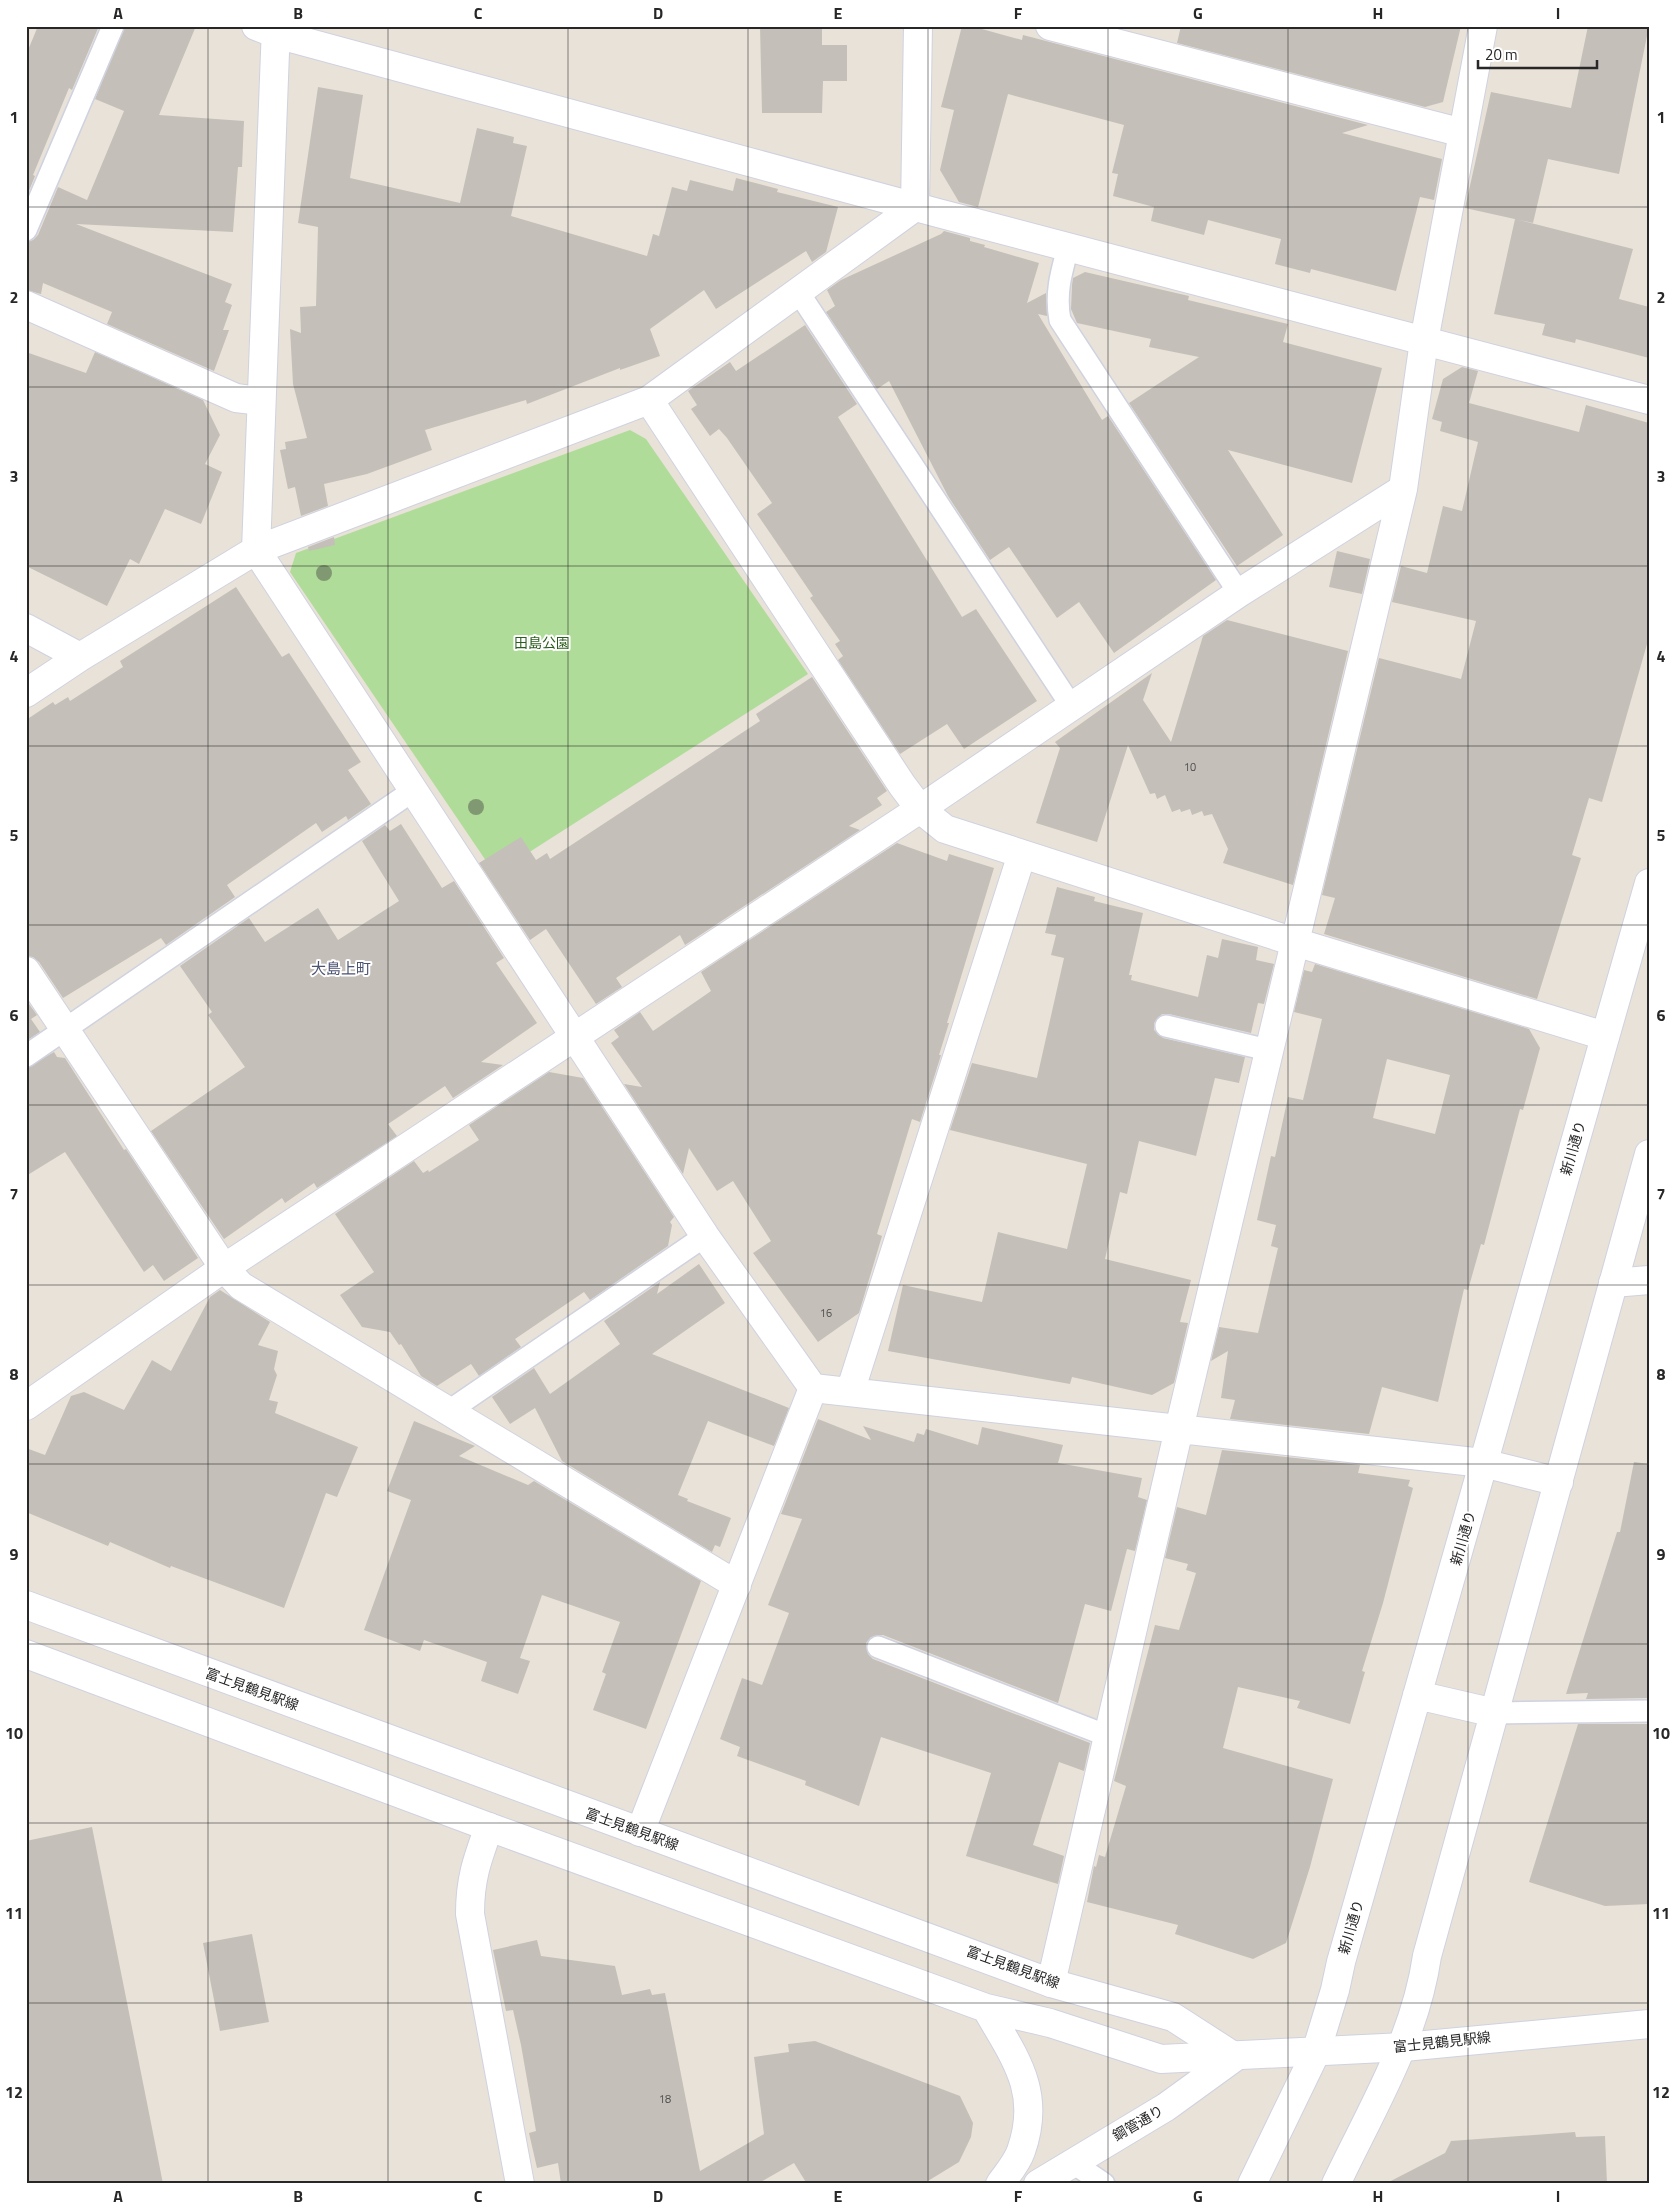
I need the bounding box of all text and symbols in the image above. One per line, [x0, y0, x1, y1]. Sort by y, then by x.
text: A [113, 1, 123, 25]
text: B [293, 1, 303, 25]
text: C [474, 1, 483, 25]
text: D [653, 1, 663, 25]
text: E [834, 1, 843, 25]
text: F [1014, 1, 1023, 25]
text: G [1193, 1, 1203, 25]
text: H [1373, 1, 1383, 25]
text: I [1556, 1, 1560, 25]
scale bar [1478, 38, 1596, 70]
text: 20 m [1485, 43, 1518, 66]
text: 1 [10, 105, 18, 129]
text: 1 [1657, 105, 1665, 129]
text: 2 [10, 285, 18, 309]
text: 2 [1657, 285, 1665, 309]
text: 3 [10, 464, 18, 488]
text: 3 [1657, 464, 1665, 488]
park label: 田島公園 [514, 632, 570, 653]
text: 4 [10, 644, 19, 668]
text: 4 [1657, 644, 1666, 668]
house number: 10 [1184, 759, 1196, 775]
text: 5 [10, 823, 19, 847]
text: 5 [1657, 823, 1666, 847]
district label: 大島上町 [311, 957, 371, 980]
text: 6 [10, 1003, 19, 1027]
text: 6 [1657, 1003, 1666, 1027]
street label: 新川通り [1555, 1118, 1590, 1178]
text: 7 [10, 1182, 18, 1206]
text: 7 [1657, 1182, 1665, 1206]
house number: 16 [820, 1305, 832, 1321]
text: 8 [10, 1362, 19, 1386]
text: 8 [1657, 1362, 1666, 1386]
street label: 新川通り [1445, 1508, 1480, 1568]
text: 9 [10, 1542, 19, 1566]
text: 9 [1657, 1542, 1666, 1566]
street label: 富士見鶴見駅線 [203, 1662, 302, 1715]
text: 10 [5, 1721, 23, 1745]
text: 10 [1652, 1721, 1670, 1745]
street label: 富士見鶴見駅線 [583, 1802, 682, 1855]
street label: 新川通り [1333, 1897, 1368, 1957]
text: 11 [5, 1901, 23, 1925]
text: 11 [1652, 1901, 1670, 1925]
street label: 富士見鶴見駅線 [964, 1940, 1063, 1993]
street label: 富士見鶴見駅線 [1392, 2026, 1492, 2057]
text: 12 [5, 2080, 23, 2104]
text: 12 [1652, 2080, 1670, 2104]
house number: 18 [659, 2091, 671, 2107]
street label: 鋼管通り [1108, 2099, 1167, 2146]
text: A [113, 2184, 123, 2208]
text: B [293, 2184, 303, 2208]
text: C [474, 2184, 483, 2208]
text: D [653, 2184, 663, 2208]
text: E [834, 2184, 843, 2208]
text: F [1014, 2184, 1023, 2208]
text: G [1193, 2184, 1203, 2208]
text: H [1373, 2184, 1383, 2208]
text: I [1556, 2184, 1560, 2208]

